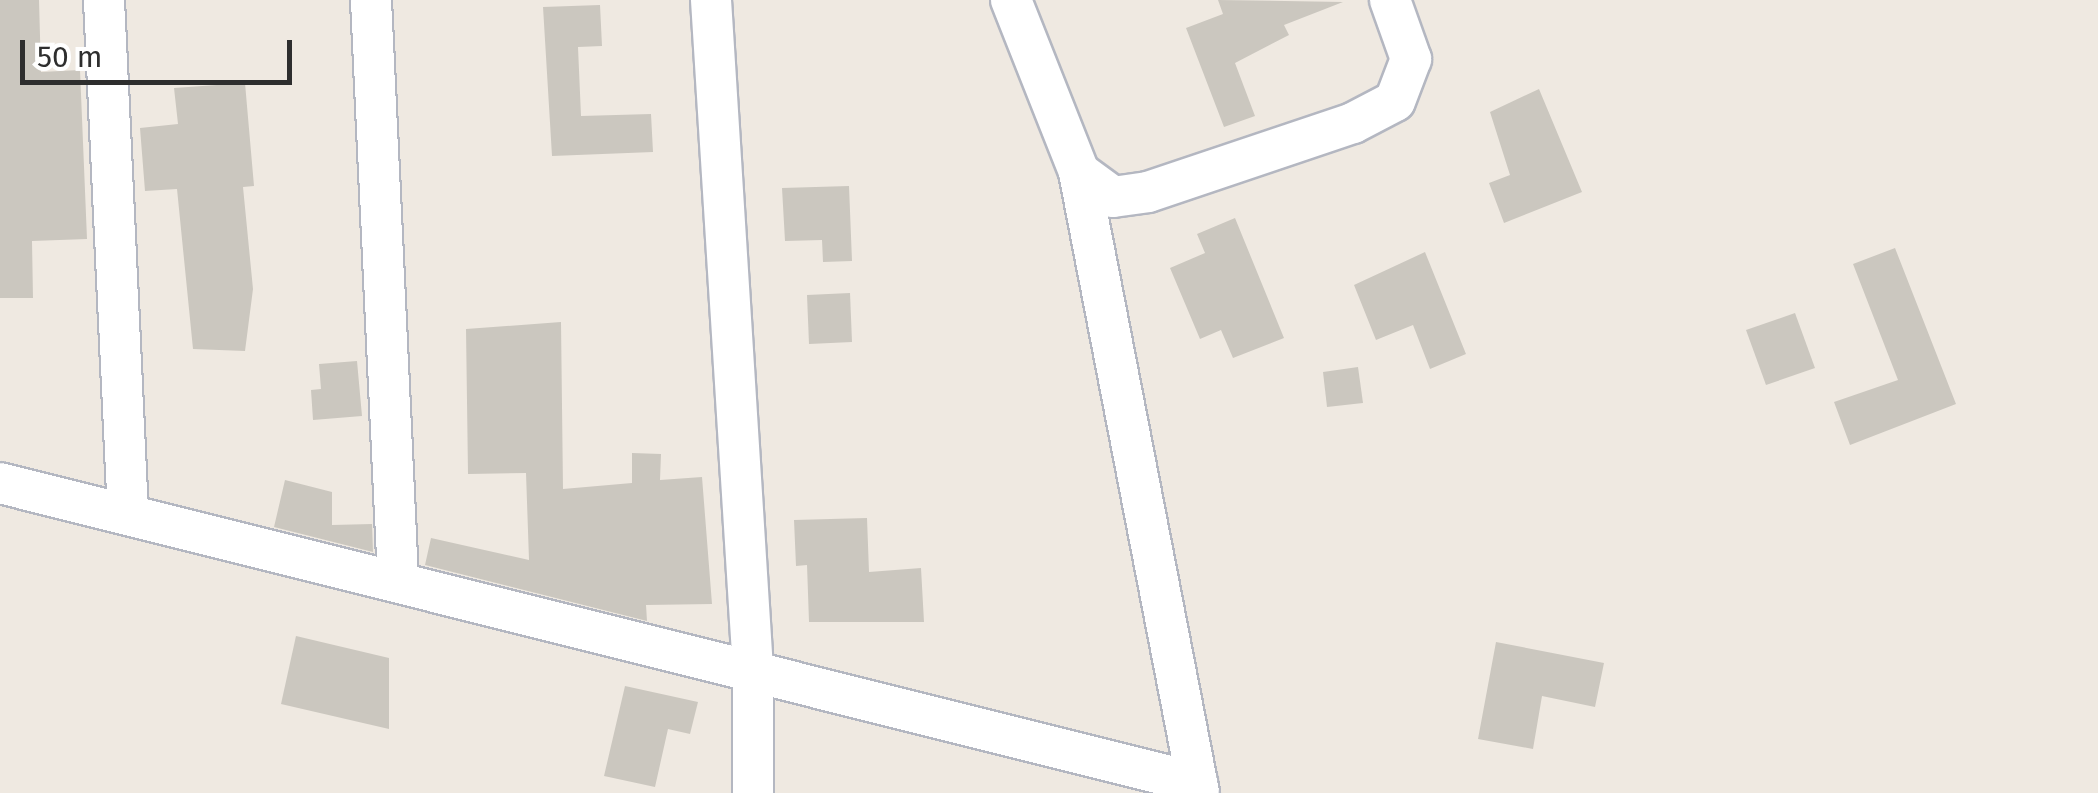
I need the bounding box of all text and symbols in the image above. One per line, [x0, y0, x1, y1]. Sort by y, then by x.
scale bar [25, 20, 298, 82]
text: 50 m [37, 39, 102, 75]

